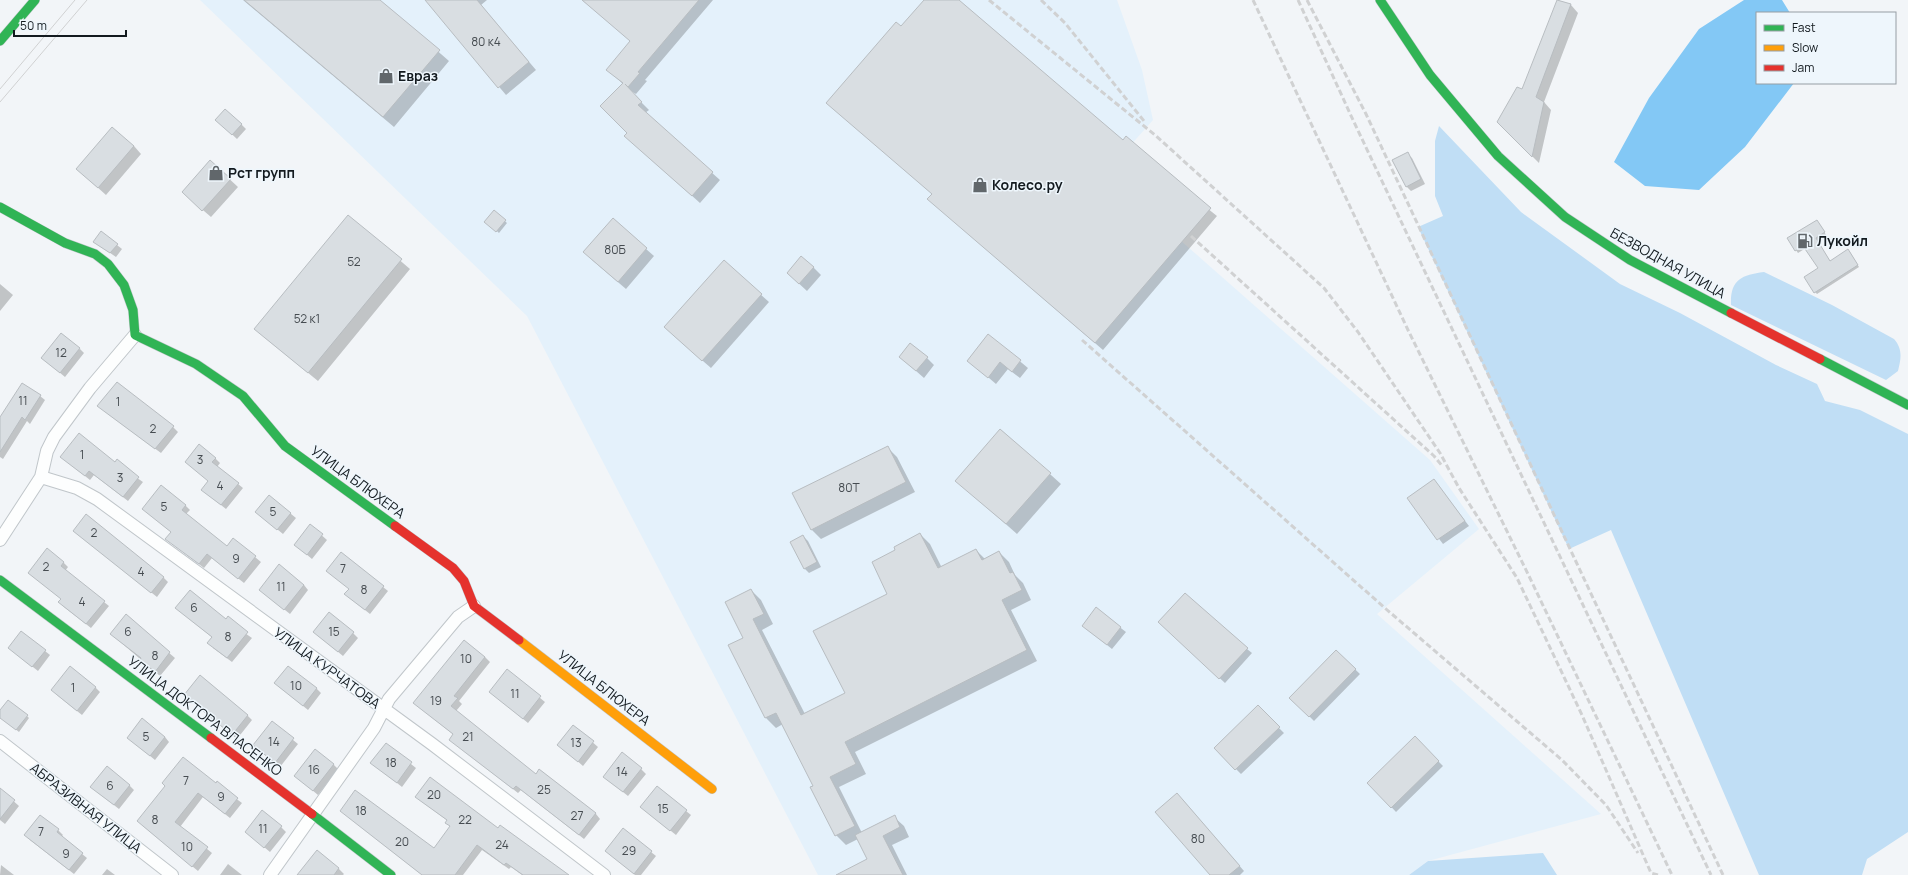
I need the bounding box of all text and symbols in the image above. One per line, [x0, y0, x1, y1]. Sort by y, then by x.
scale bar [14, 12, 126, 38]
legend [1756, 12, 1896, 84]
text: 50 m [20, 17, 47, 34]
text: Fast [1792, 19, 1816, 36]
house number: 80 к4 [471, 33, 501, 50]
text: Slow [1792, 39, 1818, 56]
text: Jam [1792, 59, 1814, 76]
place label: Евраз [398, 66, 438, 85]
shop icon: Евраз [377, 67, 395, 85]
place label: Рст групп [228, 163, 295, 182]
shop icon: Рст групп [207, 164, 225, 182]
place label: Колесо.ру [992, 175, 1063, 194]
shop icon: Колесо.ру [971, 176, 989, 194]
street label: БЕЗВОДНАЯ УЛИЦА [1607, 223, 1729, 302]
place label: Лукойл [1817, 231, 1868, 250]
fuel station icon: Лукойл [1796, 232, 1814, 250]
house number: 80Б [604, 241, 626, 258]
house number: 52 [347, 253, 361, 270]
house number: 52 к1 [294, 310, 320, 327]
house number: 12 [55, 344, 67, 361]
house number: 11 [18, 392, 28, 409]
house number: 1 [116, 393, 120, 410]
house number: 2 [150, 420, 157, 437]
street label: УЛИЦА БЛЮХЕРА [307, 441, 409, 522]
house number: 1 [80, 446, 84, 463]
house number: 3 [197, 451, 203, 468]
house number: 3 [117, 469, 123, 486]
house number: 4 [216, 477, 224, 494]
house number: 80Т [838, 479, 861, 496]
house number: 5 [161, 498, 168, 515]
house number: 5 [270, 503, 277, 520]
house number: 2 [91, 524, 98, 541]
house number: 9 [232, 550, 240, 567]
house number: 2 [43, 558, 50, 575]
house number: 7 [340, 560, 346, 577]
house number: 4 [137, 563, 145, 580]
house number: 11 [276, 578, 286, 595]
house number: 8 [361, 581, 368, 598]
house number: 4 [78, 593, 86, 610]
house number: 6 [190, 599, 198, 616]
street label: УЛИЦА КУРЧАТОВА [270, 622, 384, 713]
house number: 6 [124, 623, 132, 640]
house number: 15 [328, 623, 340, 640]
house number: 8 [225, 628, 232, 645]
street label: УЛИЦА БЛЮХЕРА [554, 646, 655, 730]
house number: 8 [152, 647, 159, 664]
house number: 10 [460, 650, 472, 667]
street label: УЛИЦА ДОКТОРА ВЛАСЕНКО [124, 651, 286, 780]
house number: 10 [290, 677, 302, 694]
house number: 1 [71, 679, 75, 696]
house number: 11 [510, 685, 520, 702]
house number: 19 [430, 692, 442, 709]
house number: 5 [143, 728, 150, 745]
house number: 21 [462, 728, 474, 745]
house number: 14 [268, 733, 280, 750]
house number: 13 [570, 734, 582, 751]
house number: 18 [385, 754, 397, 771]
street label: АБРАЗИВНАЯ УЛИЦА [27, 758, 146, 857]
house number: 16 [308, 761, 320, 778]
house number: 14 [616, 763, 628, 780]
house number: 7 [183, 772, 189, 789]
house number: 6 [106, 777, 114, 794]
house number: 25 [537, 781, 551, 798]
house number: 20 [427, 786, 441, 803]
house number: 9 [217, 788, 225, 805]
house number: 15 [657, 800, 669, 817]
house number: 18 [355, 802, 367, 819]
house number: 27 [571, 807, 583, 824]
house number: 8 [152, 811, 159, 828]
house number: 22 [458, 811, 472, 828]
house number: 11 [258, 820, 268, 837]
house number: 7 [38, 823, 44, 840]
house number: 80 [1191, 830, 1205, 847]
house number: 20 [395, 833, 409, 850]
house number: 24 [495, 836, 509, 853]
house number: 10 [181, 838, 193, 855]
house number: 29 [622, 842, 636, 859]
house number: 9 [62, 845, 70, 862]

